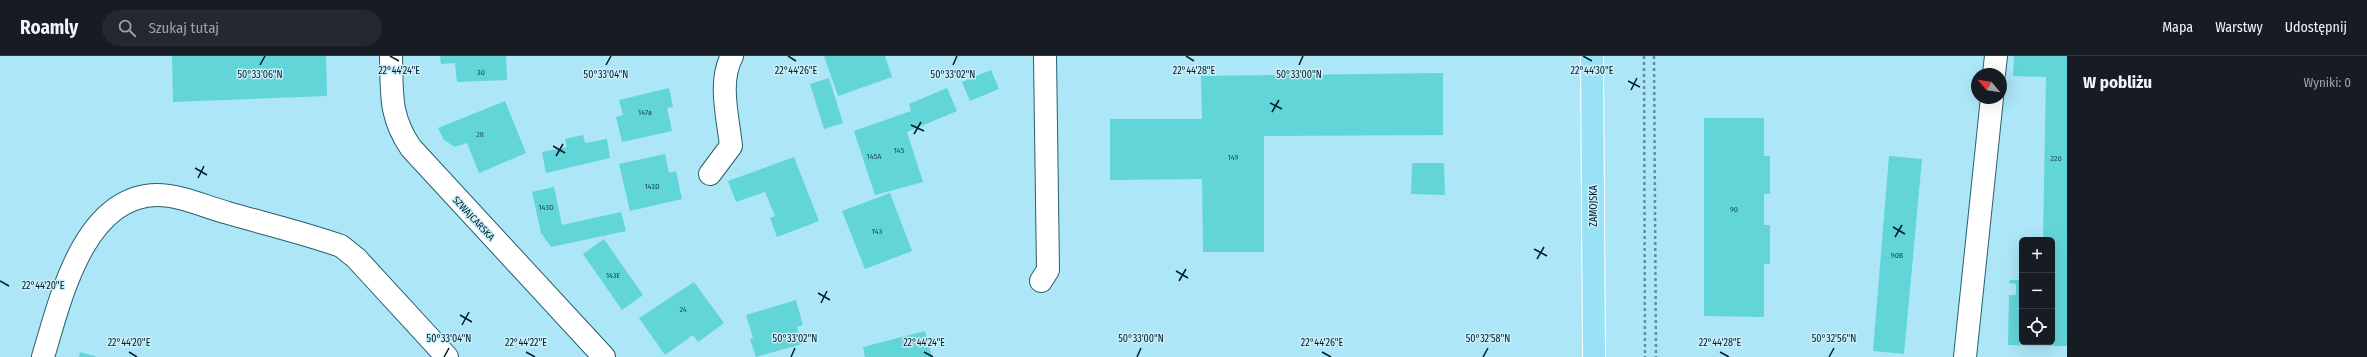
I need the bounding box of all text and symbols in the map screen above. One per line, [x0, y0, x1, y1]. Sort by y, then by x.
search box [102, 10, 382, 46]
text: Roamly [20, 16, 78, 39]
icon: search [116, 17, 138, 39]
text: Szukaj tutaj [148, 19, 219, 37]
text: Mapa [2162, 19, 2193, 36]
text: Warstwy [2215, 19, 2263, 36]
text: Udostępnij [2285, 19, 2347, 36]
text: 22°44'24"E [378, 65, 420, 77]
text: 22°44'26"E [775, 65, 817, 77]
text: 22°44'28"E [1173, 65, 1216, 77]
text: 22°44'30"E [1571, 65, 1614, 77]
house number: 30 [477, 68, 485, 77]
north arrow [1971, 68, 2007, 104]
text: 50°33'06"N [237, 69, 283, 81]
text: 50°33'04"N [584, 69, 628, 81]
text: 50°33'02"N [931, 69, 975, 81]
text: 50°33'00"N [1276, 69, 1322, 81]
text: W pobliżu [2083, 72, 2152, 93]
text: Wyniki: 0 [2303, 75, 2351, 90]
house number: 147a [638, 108, 652, 117]
house number: 28 [476, 130, 484, 139]
house number: 145 [894, 146, 905, 155]
house number: 145A [867, 152, 882, 161]
house number: 149 [1228, 153, 1238, 162]
house number: 220 [2050, 154, 2062, 163]
house number: 143D [644, 182, 660, 191]
street label: ZAMOJSKA [1588, 185, 1600, 227]
street label: SZWAJCARSKA [450, 194, 497, 244]
house number: 143D [538, 203, 554, 212]
house number: 90 [1730, 205, 1738, 214]
house number: 143 [872, 227, 883, 236]
map controls [2019, 237, 2055, 345]
button: + [2019, 237, 2055, 273]
house number: 90B [1891, 251, 1904, 260]
house number: 143E [606, 271, 620, 280]
button: − [2019, 273, 2055, 309]
text: 22°44'20"E [22, 280, 65, 292]
house number: 24 [679, 305, 687, 314]
button: locate [2019, 309, 2055, 345]
text: 50°33'04"N [427, 333, 471, 345]
text: 50°33'02"N [773, 333, 817, 345]
text: 50°33'00"N [1118, 333, 1164, 345]
text: 50°32'58"N [1466, 333, 1510, 345]
text: 50°32'56"N [1812, 333, 1856, 345]
text: 22°44'20"E [108, 337, 151, 349]
text: 22°44'22"E [505, 337, 547, 349]
text: 22°44'24"E [903, 337, 945, 349]
text: 22°44'26"E [1301, 337, 1343, 349]
text: 22°44'28"E [1699, 337, 1742, 349]

